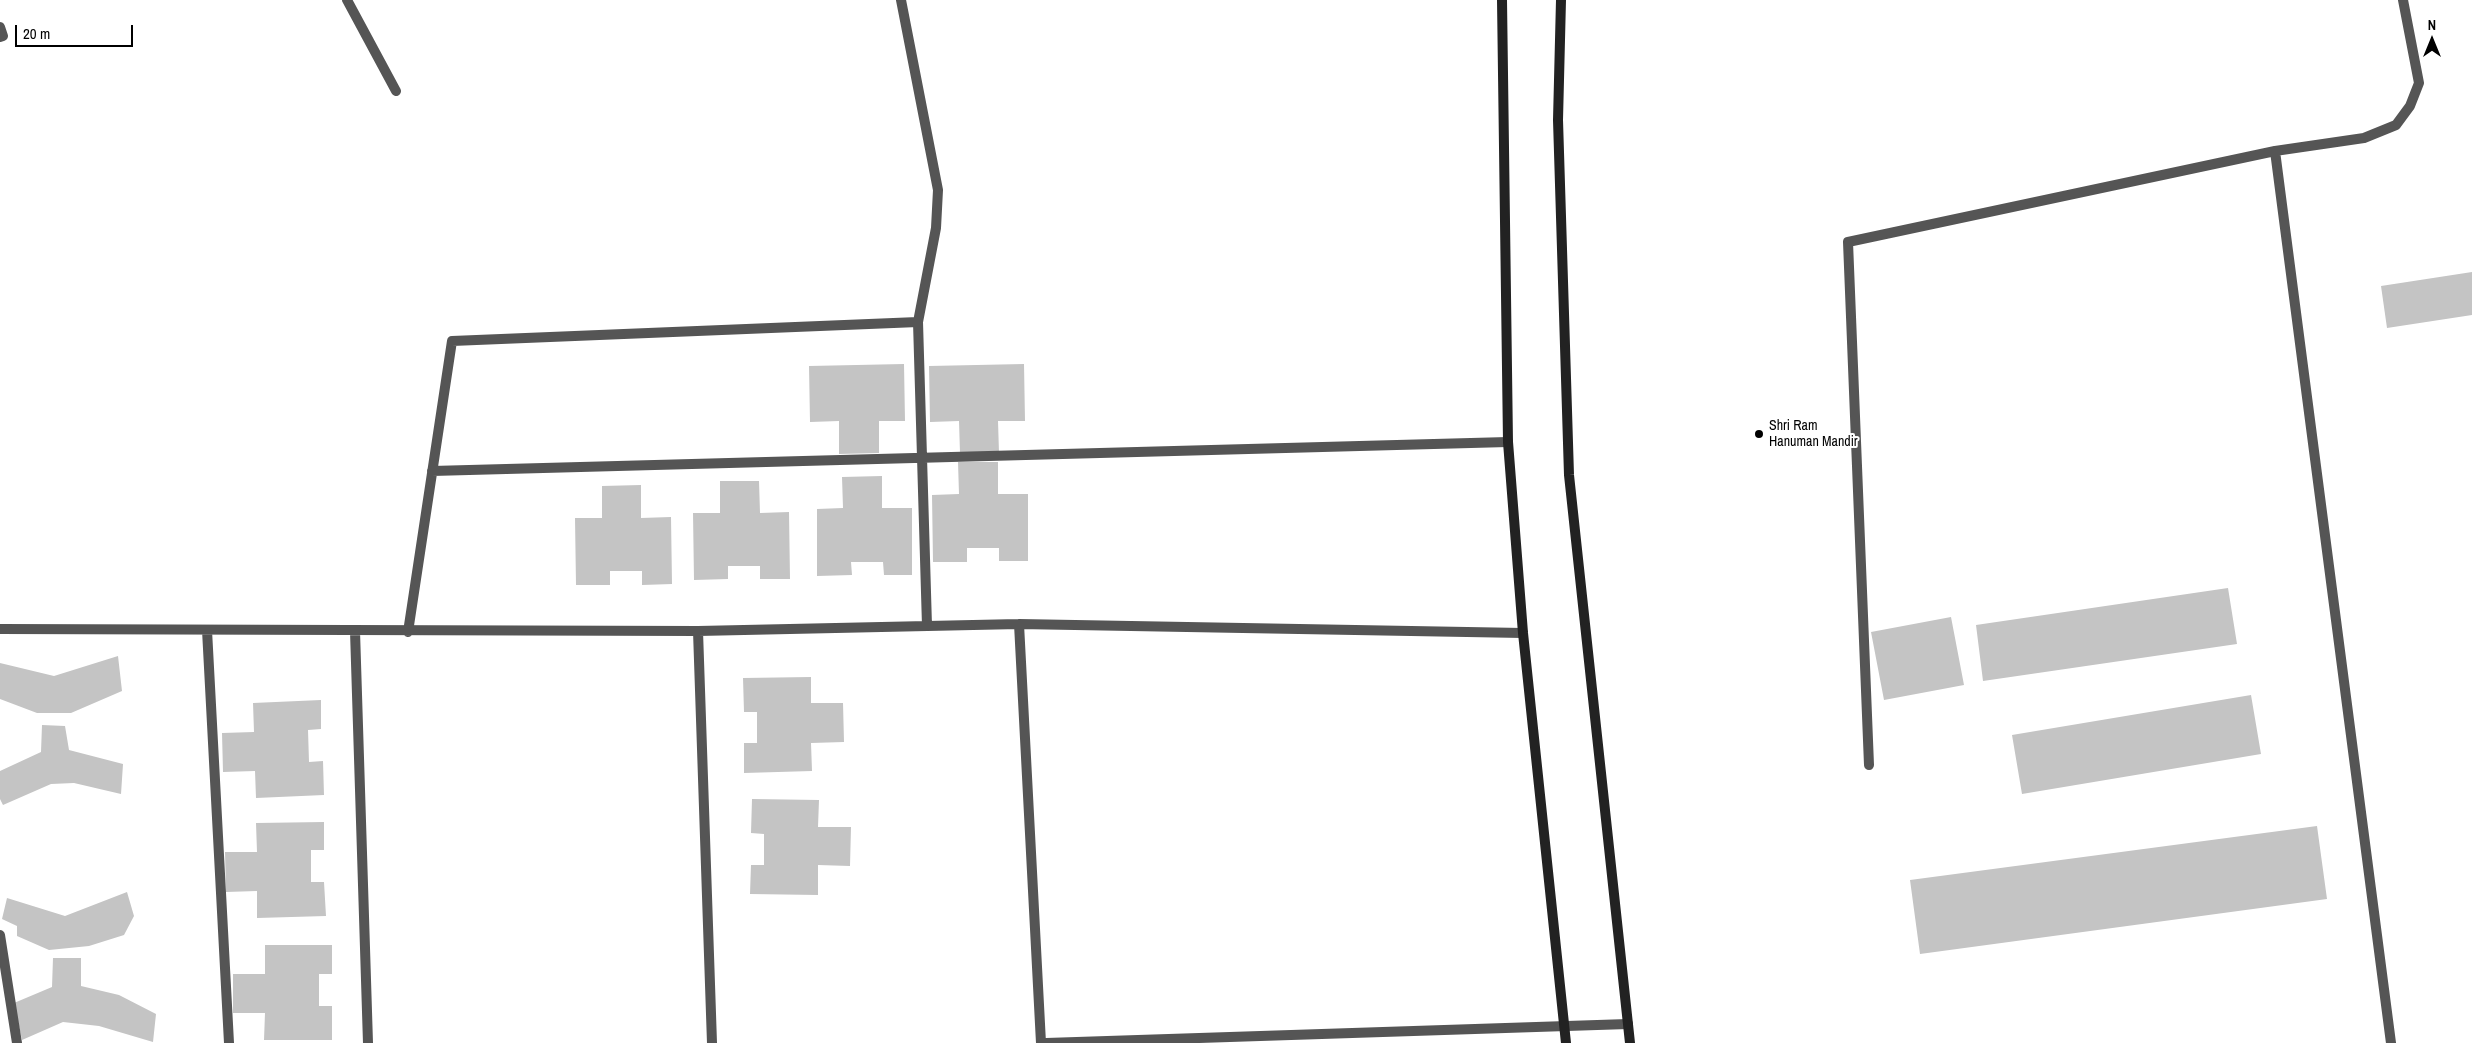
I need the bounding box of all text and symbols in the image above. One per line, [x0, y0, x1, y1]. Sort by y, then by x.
scale bar [18, 15, 135, 47]
north arrow [2407, 15, 2457, 65]
text: N [2428, 16, 2436, 34]
text: 20 m [23, 23, 50, 44]
place label: Shri Ram Hanuman Mandir [1769, 418, 1858, 451]
marker: Shri Ram Hanuman Mandir [1753, 428, 1765, 440]

